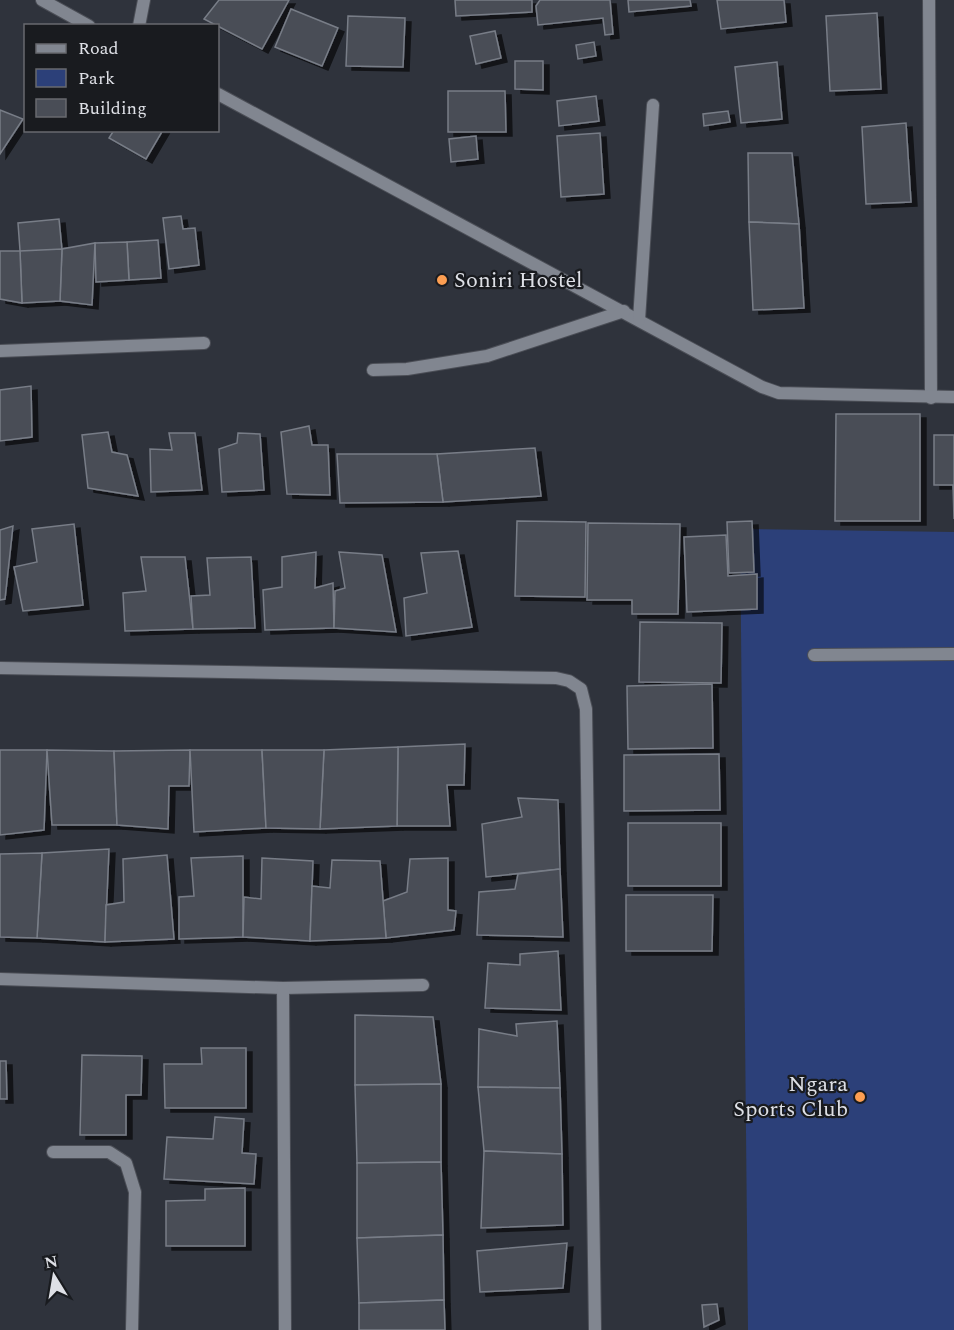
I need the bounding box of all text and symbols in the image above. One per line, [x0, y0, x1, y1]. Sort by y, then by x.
legend [24, 24, 219, 132]
text: Road [78, 35, 119, 62]
text: Park [78, 65, 115, 92]
text: Building [78, 95, 147, 122]
place label: Soniri Hostel [454, 264, 583, 297]
marker: Soniri Hostel [435, 273, 449, 287]
place label: Ngara Sports Club [733, 1068, 848, 1126]
marker: Ngara Sports Club [853, 1090, 867, 1104]
north arrow [24, 1246, 84, 1306]
text: N [43, 1249, 60, 1275]

